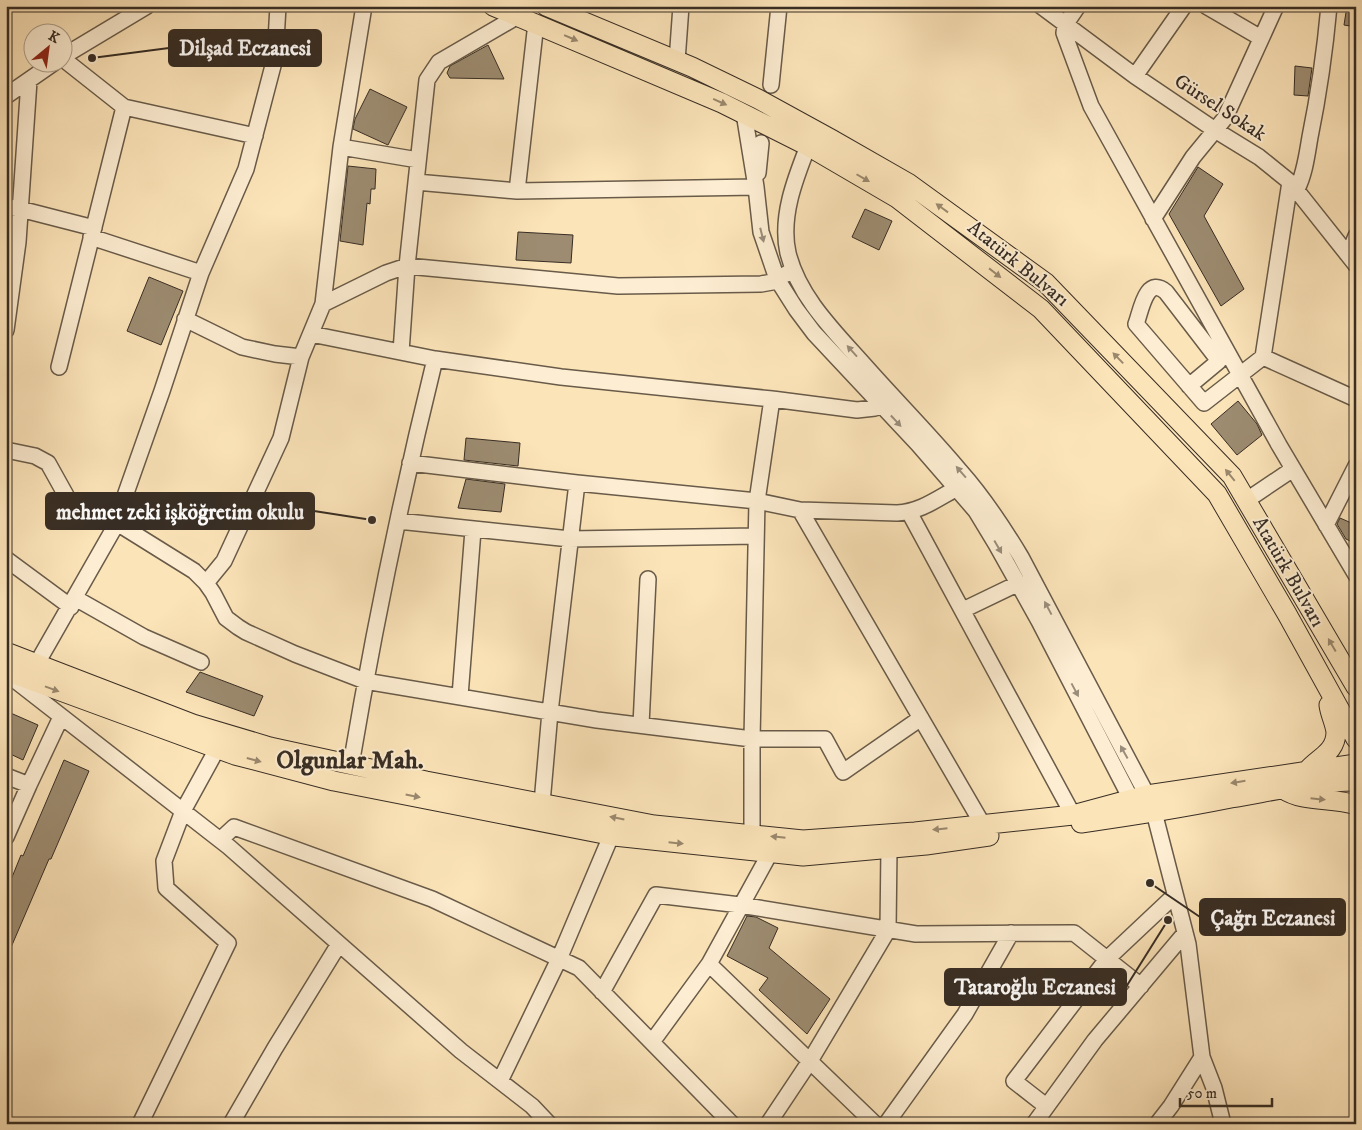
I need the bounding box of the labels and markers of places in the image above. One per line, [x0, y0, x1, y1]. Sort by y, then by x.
callout: Dilşad Eczanesi [169, 30, 321, 66]
callout: mehmet zeki işköğretim okulu [46, 493, 314, 529]
callout: Çağrı Eczanesi [1200, 899, 1345, 935]
callout: Tataroğlu Eczanesi [945, 969, 1126, 1005]

